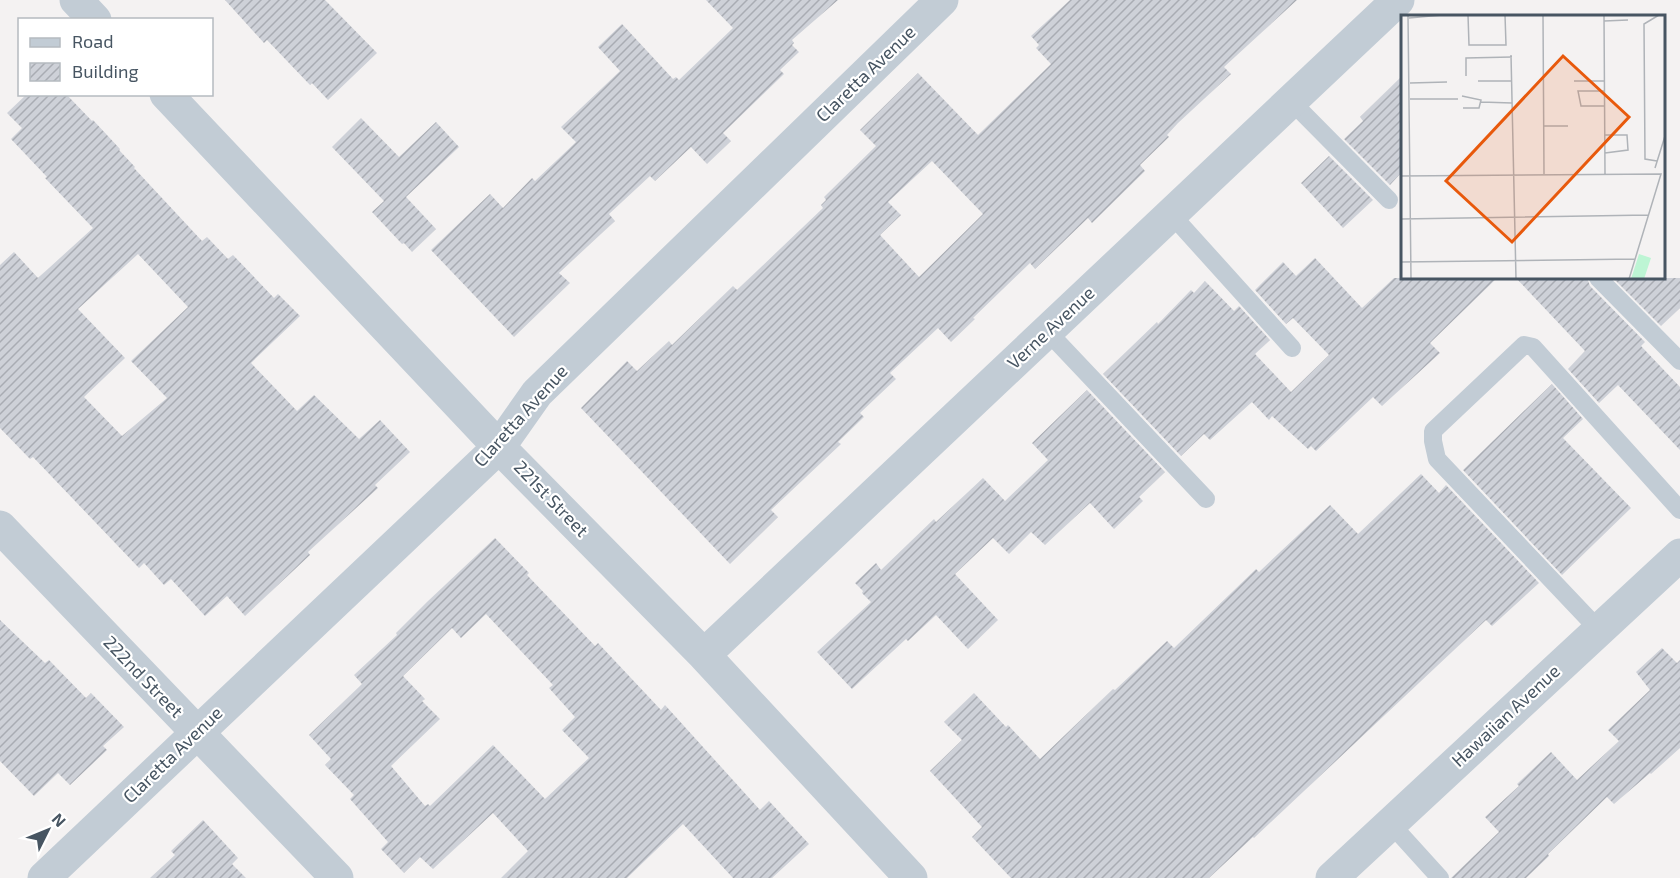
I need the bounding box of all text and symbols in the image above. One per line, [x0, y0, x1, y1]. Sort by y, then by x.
inset map [1401, 15, 1665, 279]
legend [18, 18, 213, 96]
street label: Claretta Avenue [811, 20, 920, 126]
text: Road [72, 30, 113, 52]
text: Building [72, 60, 139, 82]
street label: Verne Avenue [1002, 281, 1098, 373]
street label: Claretta Avenue [469, 360, 572, 471]
street label: 221st Street [510, 456, 594, 541]
street label: 222nd Street [99, 631, 188, 722]
street label: Hawaiian Avenue [1447, 660, 1564, 771]
street label: Claretta Avenue [118, 701, 227, 807]
north arrow [18, 800, 78, 860]
text: N [48, 809, 70, 830]

